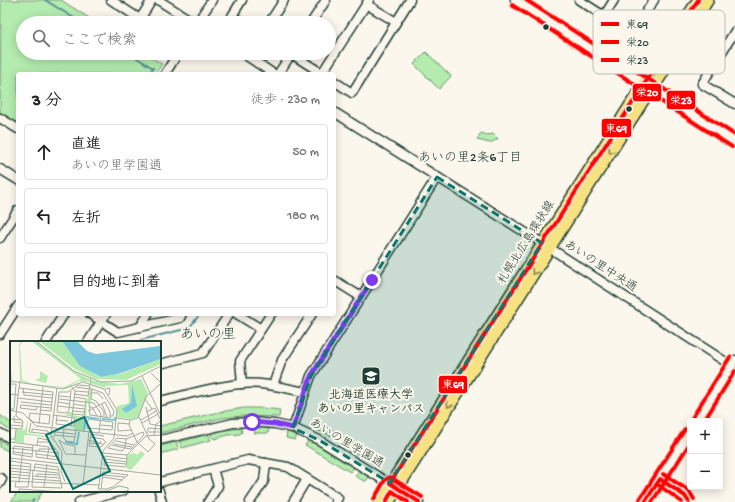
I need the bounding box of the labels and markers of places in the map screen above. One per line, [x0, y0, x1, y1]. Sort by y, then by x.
unlabelled marker [541, 22, 551, 32]
unlabelled marker [624, 104, 634, 114]
school or university icon: 北海道医療大学 あいの里キャンパス [360, 365, 382, 387]
place label: 北海道医療大学 あいの里キャンパス [317, 388, 425, 417]
unlabelled marker [403, 450, 413, 460]

